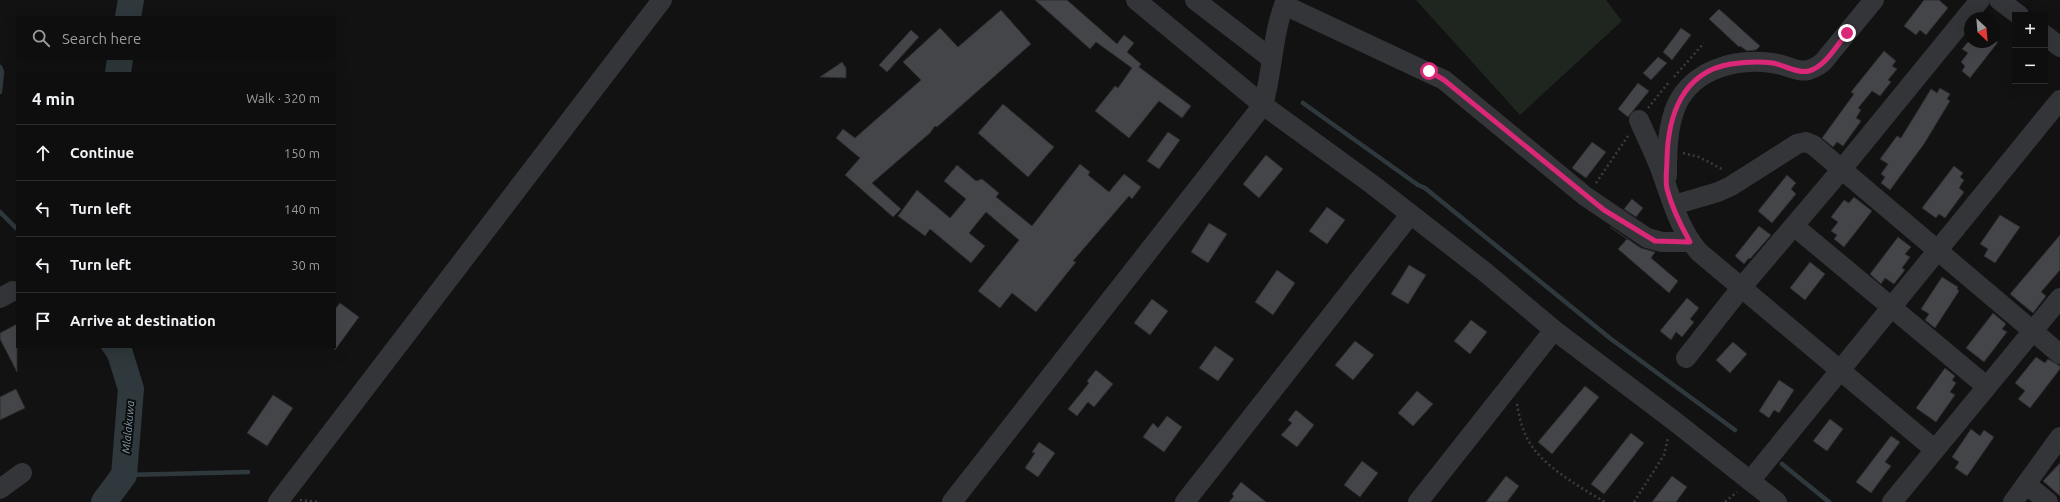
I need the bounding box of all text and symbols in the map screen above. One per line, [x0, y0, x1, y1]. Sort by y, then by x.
north arrow [1964, 12, 2000, 48]
map controls [2012, 12, 2048, 84]
button: + [2012, 12, 2048, 48]
search box [16, 16, 336, 60]
route end [1838, 24, 1856, 42]
icon: search [30, 27, 52, 49]
text: Search here [62, 30, 141, 47]
button: − [2012, 48, 2048, 84]
route start [1420, 62, 1438, 80]
text: 4 min [32, 89, 75, 108]
text: Walk · 320 m [246, 91, 320, 105]
icon: ahead [32, 142, 54, 164]
text: Continue [70, 144, 134, 161]
text: 150 m [284, 146, 320, 160]
icon: left [32, 198, 54, 220]
text: Turn left [70, 200, 131, 217]
text: 140 m [284, 202, 320, 216]
icon: left [32, 254, 54, 276]
text: Turn left [70, 256, 131, 273]
text: 30 m [291, 258, 320, 272]
icon: arrive [32, 310, 54, 332]
text: Arrive at destination [70, 312, 216, 329]
water label: Mlalakuwa [120, 400, 136, 454]

